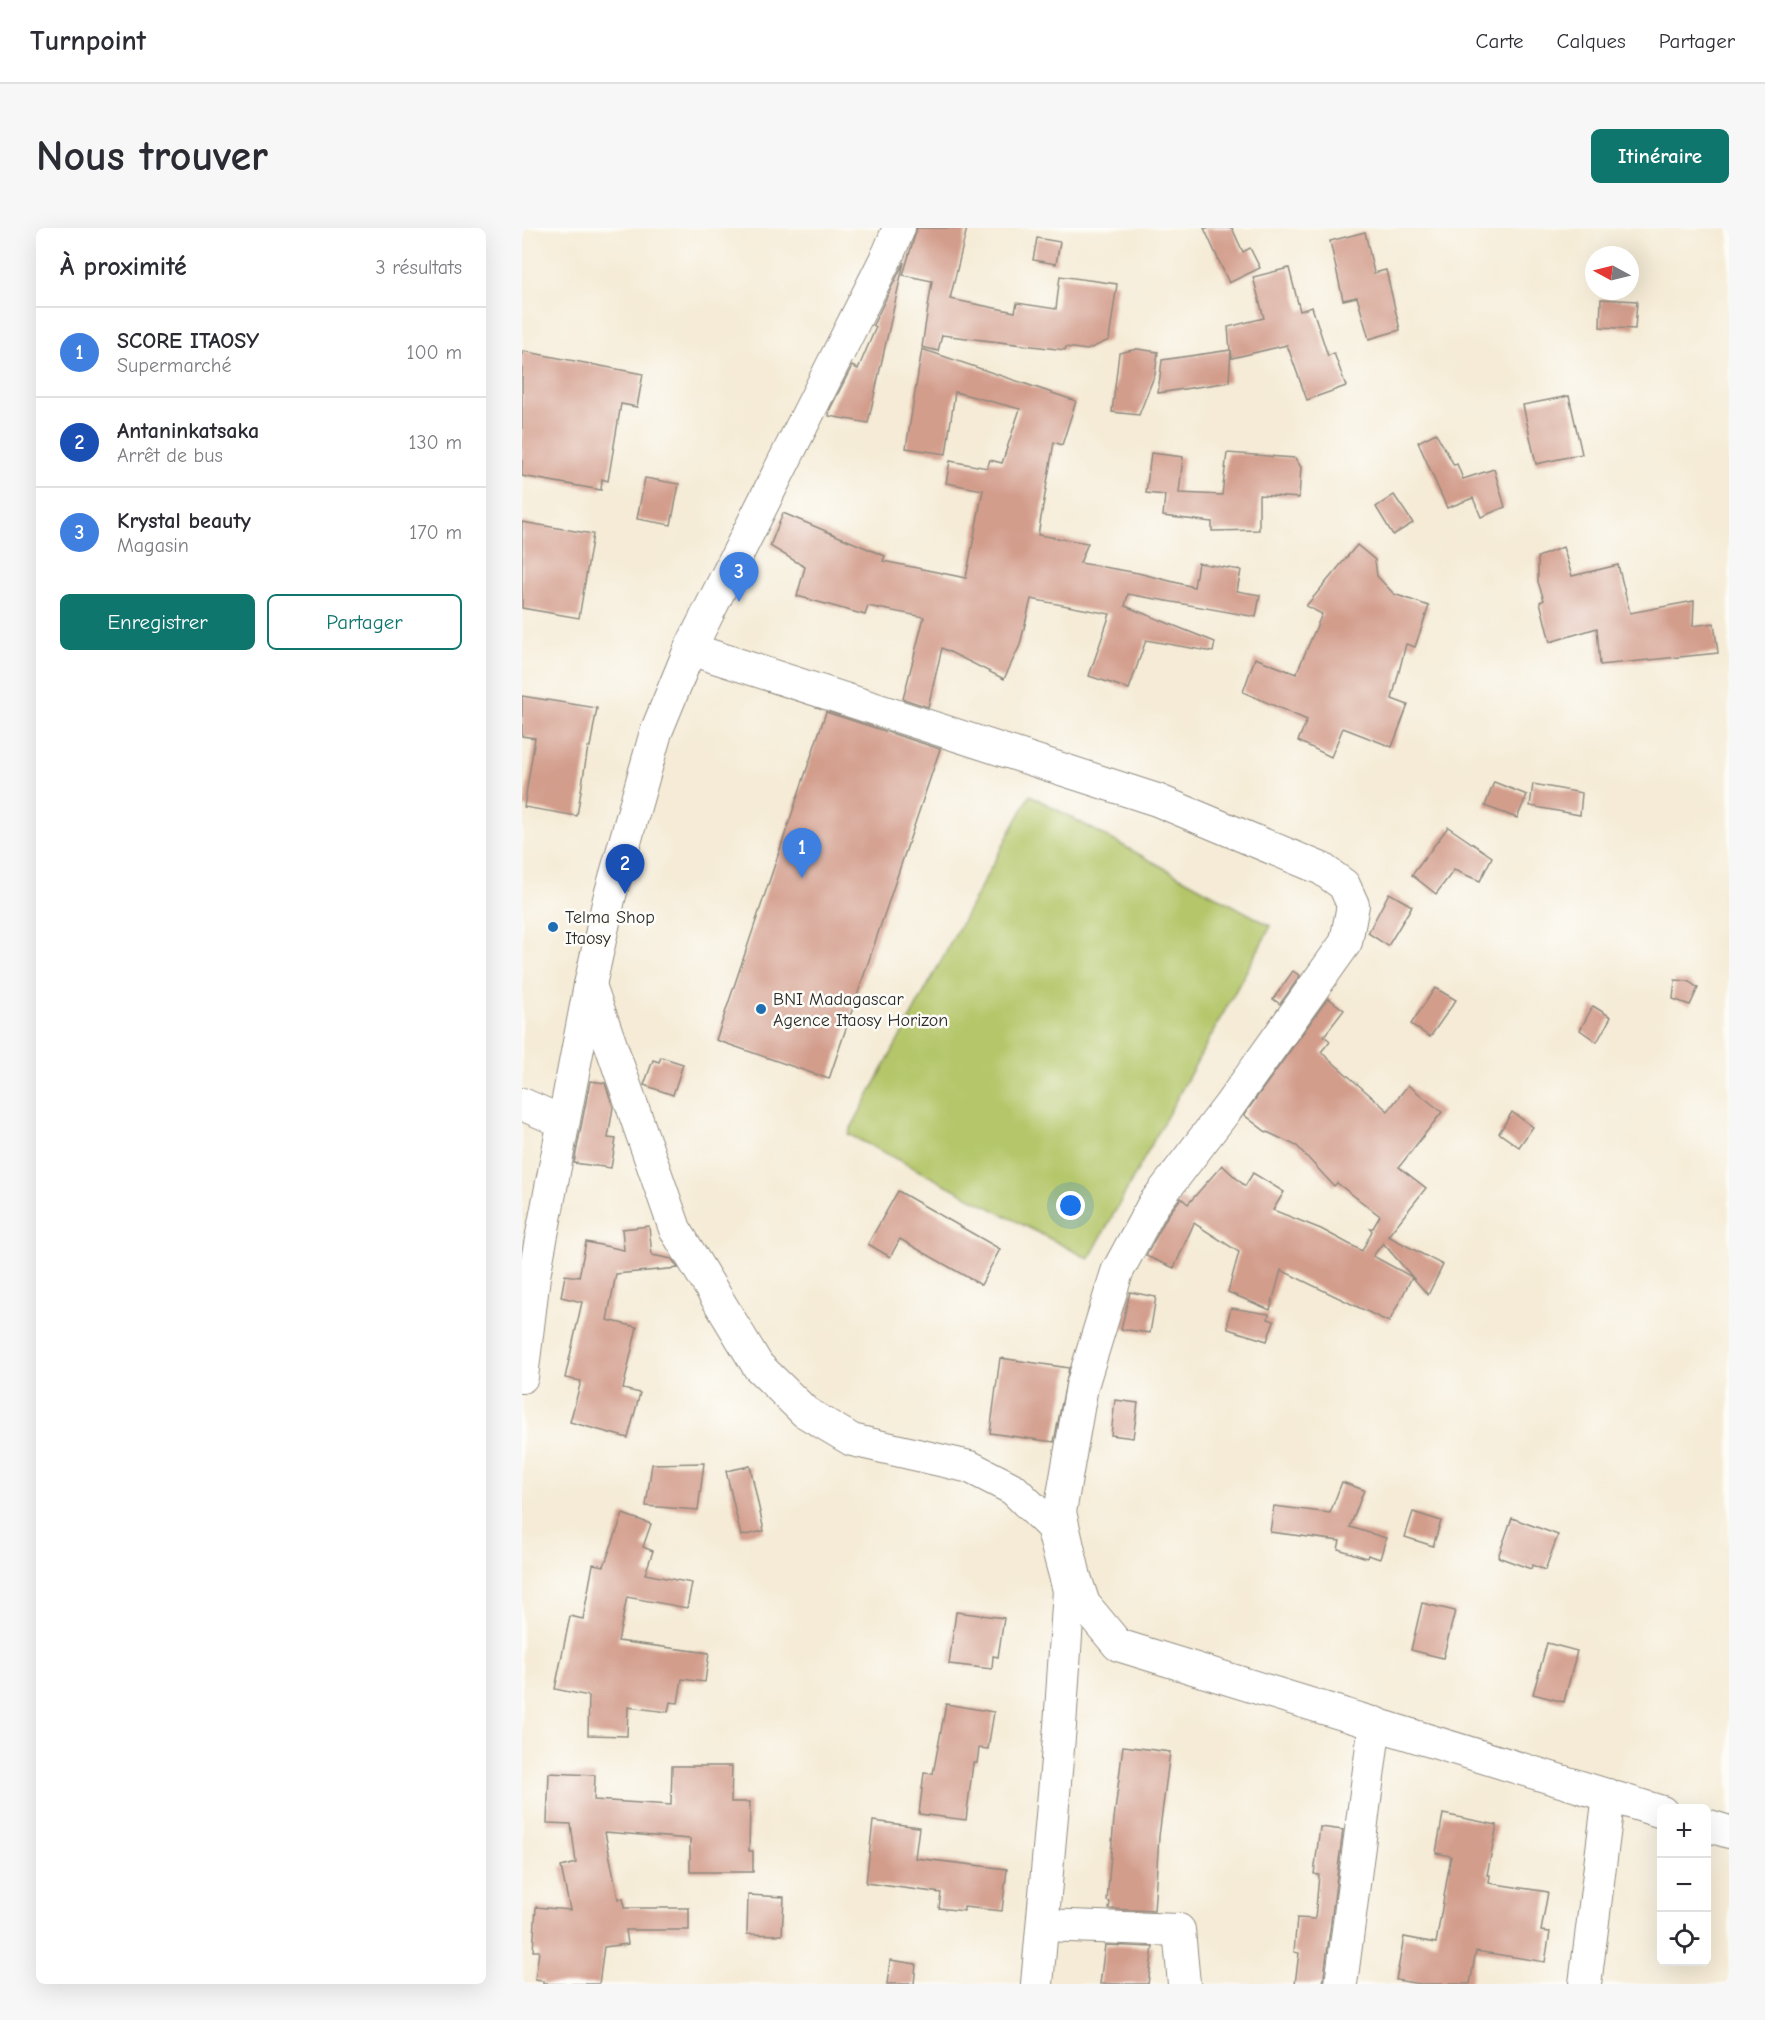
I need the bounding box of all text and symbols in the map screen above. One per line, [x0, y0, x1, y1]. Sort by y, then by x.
text: Turnpoint [30, 25, 146, 57]
text: Carte [1476, 29, 1524, 53]
text: Calques [1557, 29, 1626, 53]
text: Partager [1659, 29, 1735, 53]
button: Itinéraire [1591, 129, 1729, 183]
text: Nous trouver [36, 132, 268, 181]
north arrow [1585, 246, 1639, 300]
text: À proximité [60, 252, 187, 282]
text: 3 résultats [375, 256, 462, 279]
text: SCORE ITAOSY [117, 328, 259, 354]
text: 1 [76, 341, 83, 364]
text: 100 m [407, 341, 462, 364]
text: Supermarché [117, 354, 231, 377]
text: Antaninkatsaka [117, 418, 259, 444]
text: 2 [75, 431, 84, 454]
text: 130 m [409, 431, 462, 454]
text: Arrêt de bus [117, 444, 223, 467]
text: Krystal beauty [117, 508, 251, 534]
text: 3 [75, 521, 84, 544]
text: 170 m [409, 521, 462, 544]
text: Magasin [117, 534, 189, 557]
pin: 3 [720, 552, 758, 602]
button: Enregistrer [60, 594, 255, 650]
button: Partager [267, 594, 462, 650]
pin: 1 [782, 828, 822, 878]
pin: 2 [606, 844, 644, 894]
place label: Telma Shop Itaosy [565, 907, 655, 949]
marker: Telma Shop Itaosy [546, 920, 560, 934]
place label: BNI Madagascar Agence Itaosy Horizon [773, 989, 948, 1031]
marker: BNI Madagascar Agence Itaosy Horizon [754, 1002, 768, 1016]
your location [1056, 1191, 1085, 1220]
map controls [1657, 1804, 1711, 1966]
button: + [1657, 1804, 1711, 1858]
button: − [1657, 1858, 1711, 1912]
button: locate [1657, 1912, 1711, 1966]

